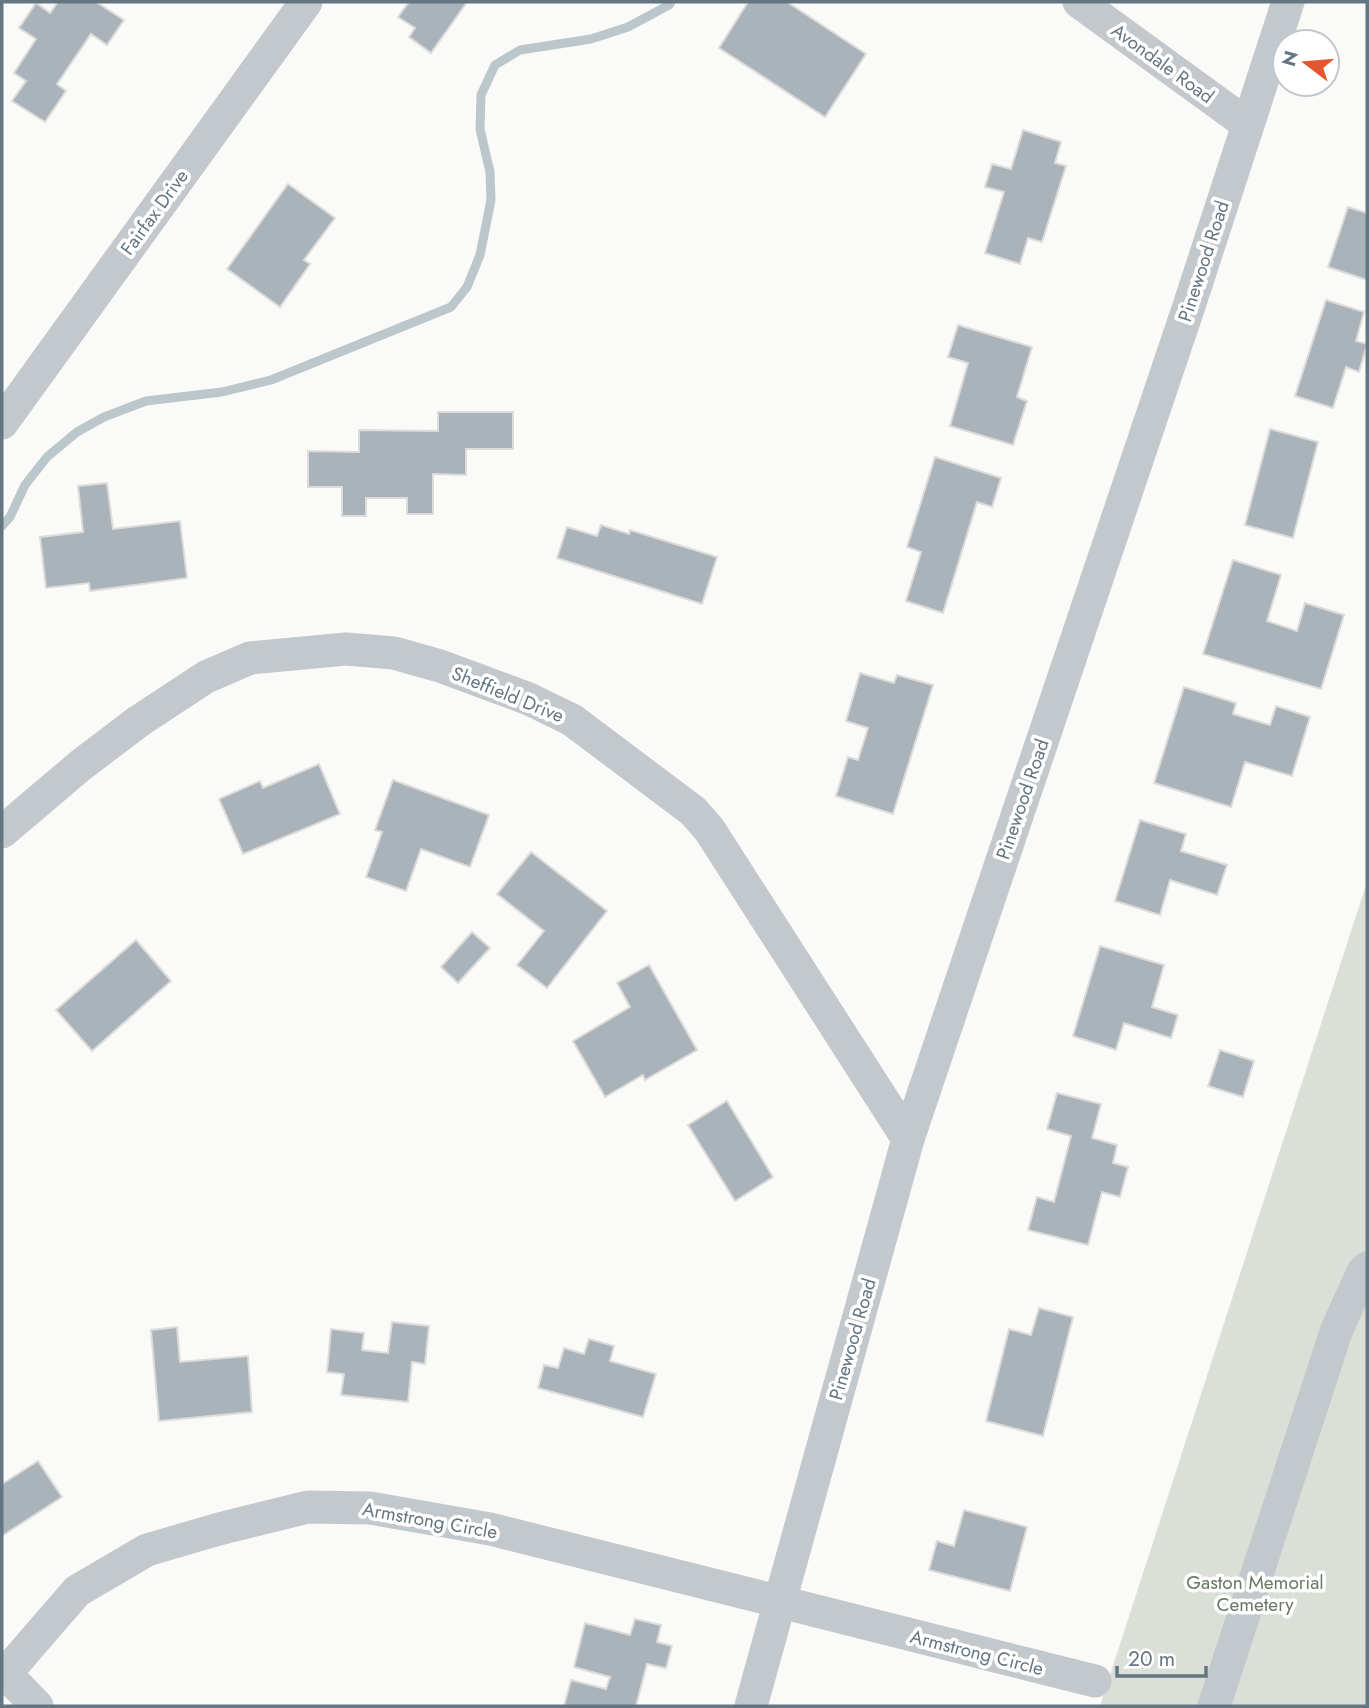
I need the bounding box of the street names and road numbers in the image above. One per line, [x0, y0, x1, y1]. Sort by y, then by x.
street label: Avondale Road [1106, 17, 1220, 110]
street label: Fairfax Drive [114, 164, 195, 261]
street label: Pinewood Road [1171, 197, 1236, 325]
street label: Sheffield Drive [448, 660, 568, 729]
street label: Pinewood Road [989, 735, 1056, 863]
street label: Pinewood Road [822, 1275, 883, 1403]
street label: Armstrong Circle [360, 1495, 500, 1546]
street label: Armstrong Circle [907, 1623, 1047, 1682]

